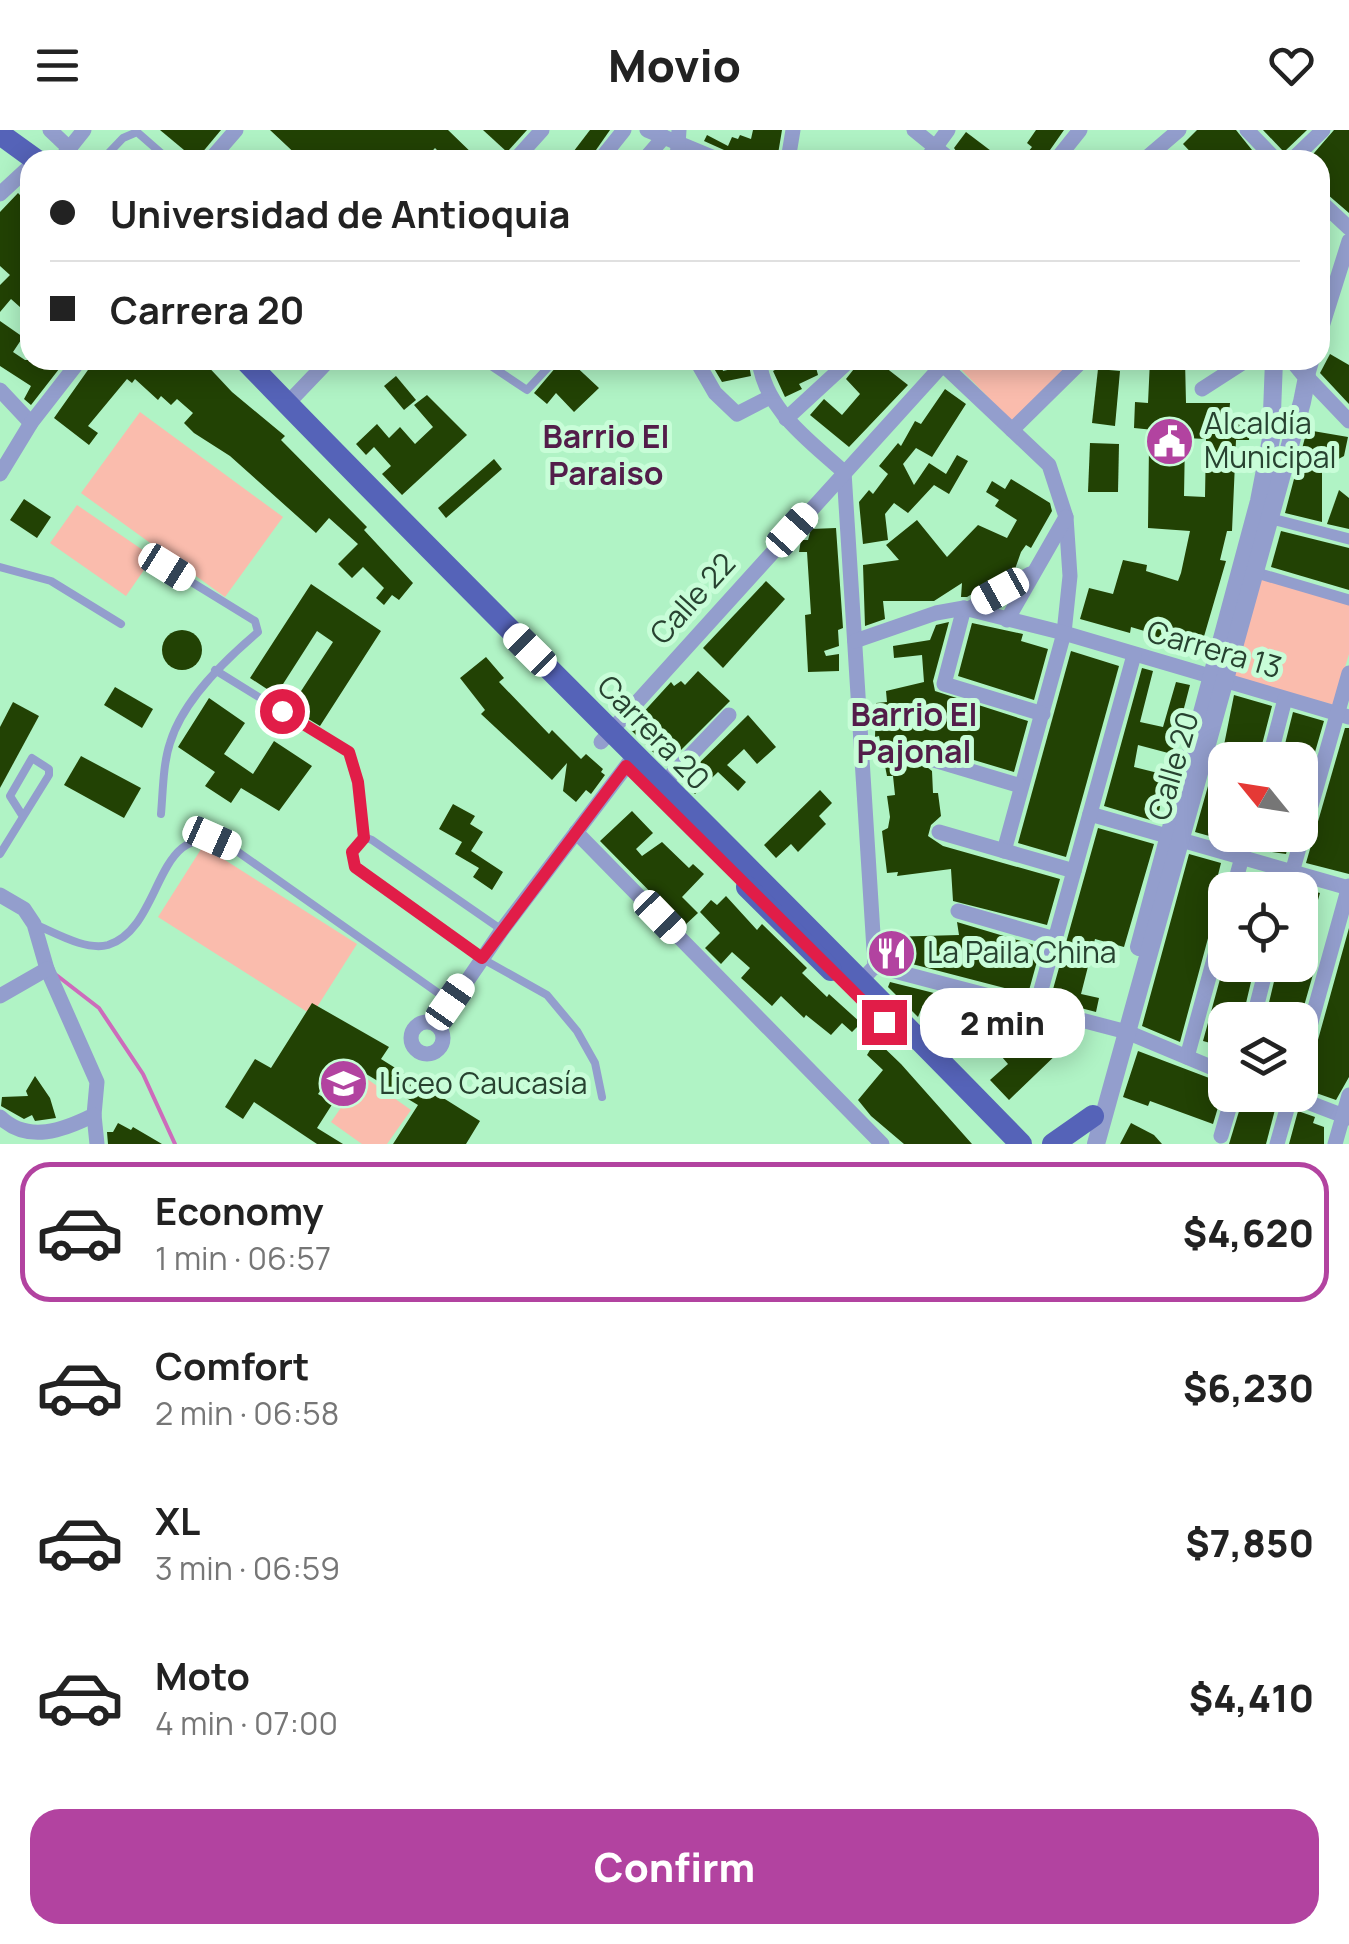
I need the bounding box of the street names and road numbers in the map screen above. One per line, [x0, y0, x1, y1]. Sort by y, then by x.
street label: Calle 22 [640, 543, 744, 653]
street label: Carrera 13 [1142, 610, 1286, 687]
street label: Carrera 20 [589, 665, 719, 798]
street label: Calle 20 [1138, 707, 1208, 825]

